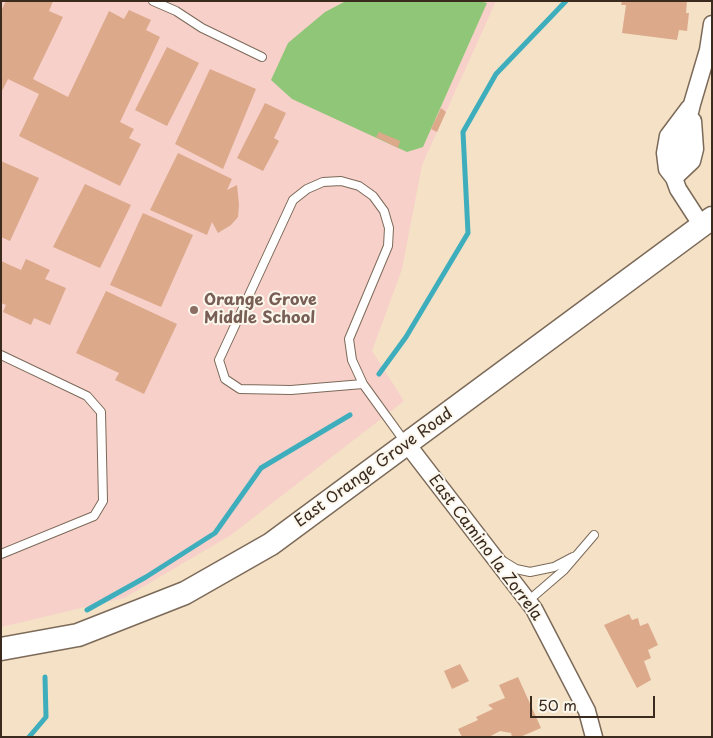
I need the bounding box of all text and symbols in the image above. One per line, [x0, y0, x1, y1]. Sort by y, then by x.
place label: Orange Grove Middle School [204, 291, 317, 329]
marker: Orange Grove Middle School [188, 304, 200, 316]
street label: East Orange Grove Road [291, 404, 457, 532]
street label: East Camino la Zorrela [424, 471, 546, 625]
scale bar [533, 686, 658, 718]
text: 50 m [538, 693, 577, 716]

